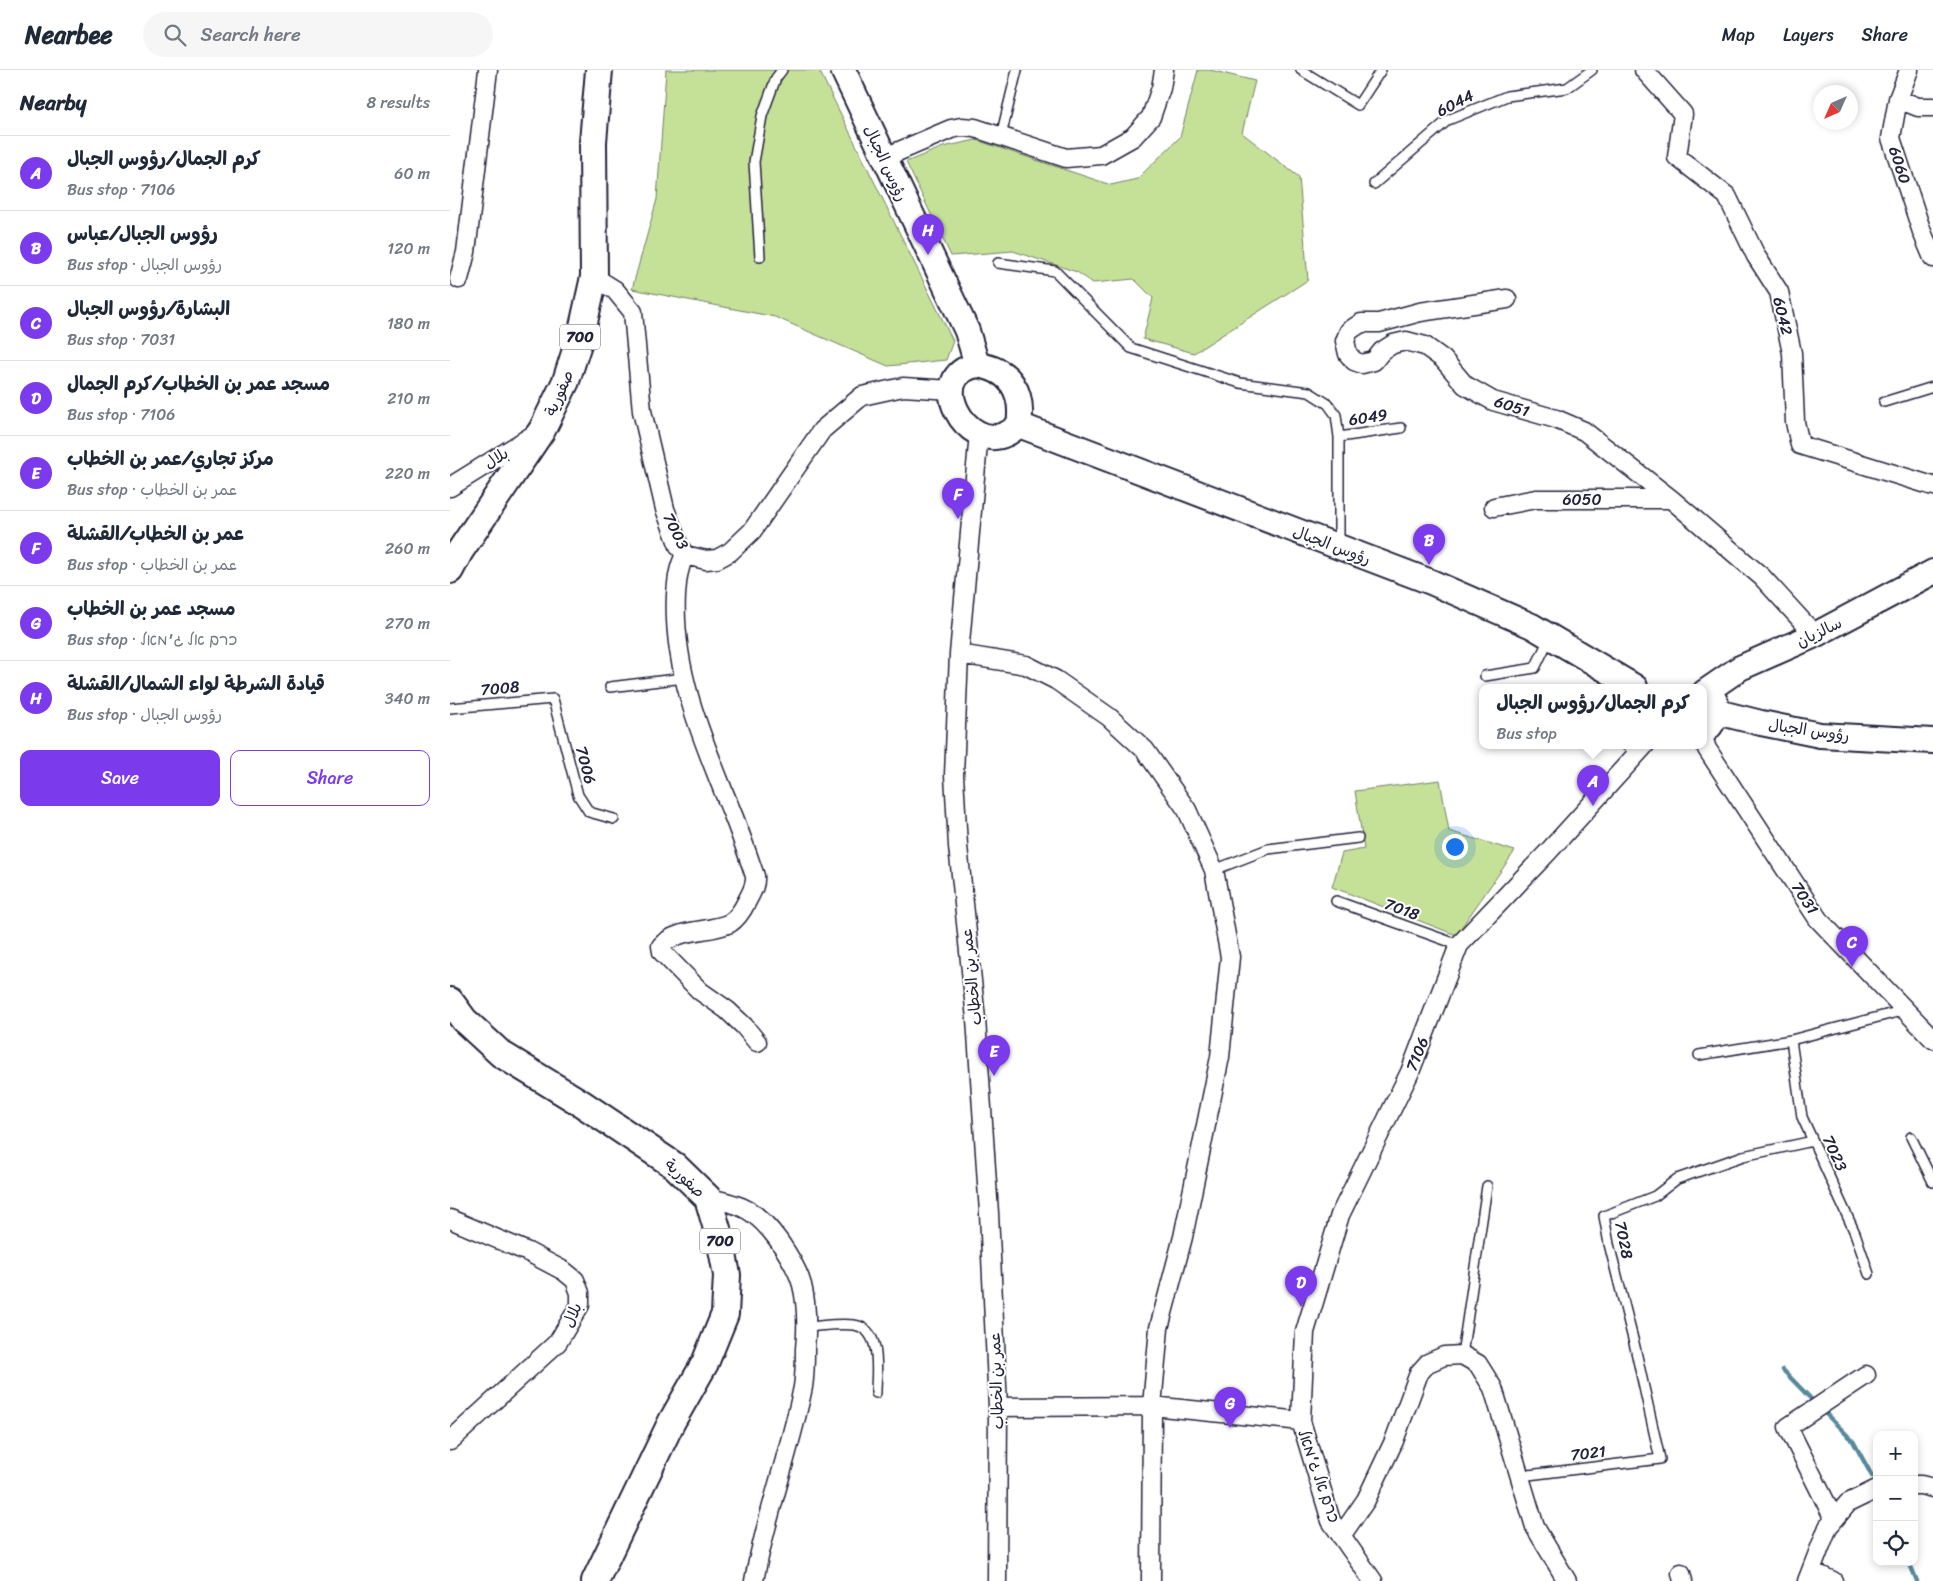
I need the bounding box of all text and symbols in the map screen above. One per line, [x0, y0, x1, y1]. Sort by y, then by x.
search box [143, 12, 493, 57]
text: Nearbee [25, 14, 113, 56]
text: Search here [201, 18, 301, 51]
text: Map [1722, 19, 1755, 51]
text: Layers [1783, 19, 1834, 51]
text: Share [1862, 19, 1908, 51]
icon: search [161, 21, 189, 49]
street label: 6044 [1431, 81, 1479, 125]
text: Nearby [20, 84, 86, 122]
north arrow [1813, 85, 1858, 130]
text: 8 results [367, 88, 430, 117]
street label: رؤوس الجبال [856, 120, 916, 206]
text: كرم الجمال/رؤوس الجبال [67, 142, 261, 175]
street label: 6060 [1880, 142, 1920, 188]
text: A [31, 159, 41, 188]
text: 60 m [394, 159, 430, 188]
text: Bus stop · 7106 [67, 175, 175, 204]
pin: H [912, 214, 944, 255]
text: رؤوس الجبال/عباس [67, 217, 218, 250]
text: B [31, 234, 41, 263]
text: 120 m [387, 234, 430, 263]
text: Bus stop · رؤوس الجبال [67, 250, 222, 279]
text: البشارة/رؤوس الجبال [67, 292, 230, 325]
street label: 6042 [1765, 294, 1801, 338]
text: C [31, 309, 41, 338]
text: 180 m [387, 309, 430, 338]
road number: 700 [560, 324, 600, 350]
text: Bus stop · 7031 [67, 325, 175, 354]
street label: صفورية [536, 365, 582, 421]
text: مسجد عمر بن الخطاب/كرم الجمال [67, 367, 330, 400]
text: D [31, 384, 41, 413]
text: 210 m [387, 384, 430, 413]
street label: 6051 [1490, 387, 1534, 425]
text: Bus stop · 7106 [67, 400, 175, 429]
street label: 6049 [1347, 400, 1390, 434]
street label: بلال [478, 439, 514, 477]
text: مركز تجاري/عمر بن الخطاب [67, 442, 274, 475]
text: E [32, 459, 40, 488]
text: 220 m [385, 459, 430, 488]
text: Bus stop · عمر بن الخطاب [67, 475, 237, 504]
pin: F [942, 478, 974, 519]
street label: 6050 [1562, 485, 1602, 514]
street label: 7003 [655, 507, 697, 555]
text: عمر بن الخطاب/القشلة [67, 517, 244, 550]
street label: رؤوس الجبال [1289, 517, 1375, 573]
pin: B [1413, 524, 1445, 565]
text: F [32, 534, 40, 563]
text: 260 m [385, 534, 430, 563]
text: Bus stop · عمر بن الخطاب [67, 550, 237, 579]
text: مسجد عمر بن الخطاب [67, 592, 235, 625]
street label: سالزيان [1791, 608, 1847, 656]
text: G [31, 609, 41, 638]
text: 270 m [385, 609, 430, 638]
text: Bus stop · כרם אל ג'מאל [67, 625, 237, 654]
text: قيادة الشرطة لواء الشمال/القشلة [67, 667, 325, 700]
street label: 7008 [479, 672, 521, 704]
text: H [30, 684, 42, 713]
text: 340 m [385, 684, 430, 713]
popup [1479, 684, 1707, 749]
text: كرم الجمال/رؤوس الجبال [1496, 686, 1690, 719]
text: Bus stop · رؤوس الجبال [67, 700, 222, 729]
street label: رؤوس الجبال [1766, 710, 1852, 750]
text: Bus stop [1496, 719, 1557, 748]
street label: 7006 [567, 743, 605, 787]
button: Save [20, 750, 220, 806]
button: Share [230, 750, 430, 806]
pin: A [1577, 765, 1609, 806]
your location [1442, 834, 1468, 860]
street label: 7031 [1783, 875, 1827, 921]
street label: 7018 [1380, 889, 1424, 929]
pin: C [1836, 926, 1868, 967]
street label: عمر بن الخطاب [952, 927, 990, 1027]
street label: 7106 [1397, 1032, 1437, 1076]
pin: E [978, 1035, 1010, 1076]
street label: 7023 [1814, 1130, 1856, 1176]
street label: صفورية [657, 1151, 713, 1205]
street label: 7028 [1606, 1219, 1642, 1262]
road number: 700 [700, 1228, 740, 1254]
pin: D [1285, 1266, 1317, 1307]
street label: بلال [554, 1298, 590, 1332]
street label: عمر بن الخطاب [980, 1332, 1012, 1430]
pin: G [1214, 1387, 1246, 1428]
street label: כרם אל ג'מאל [1289, 1425, 1349, 1527]
map controls [1873, 1431, 1918, 1566]
button: + [1873, 1431, 1918, 1476]
street label: 7021 [1569, 1436, 1607, 1470]
button: − [1873, 1476, 1918, 1521]
button: locate [1873, 1521, 1918, 1566]

